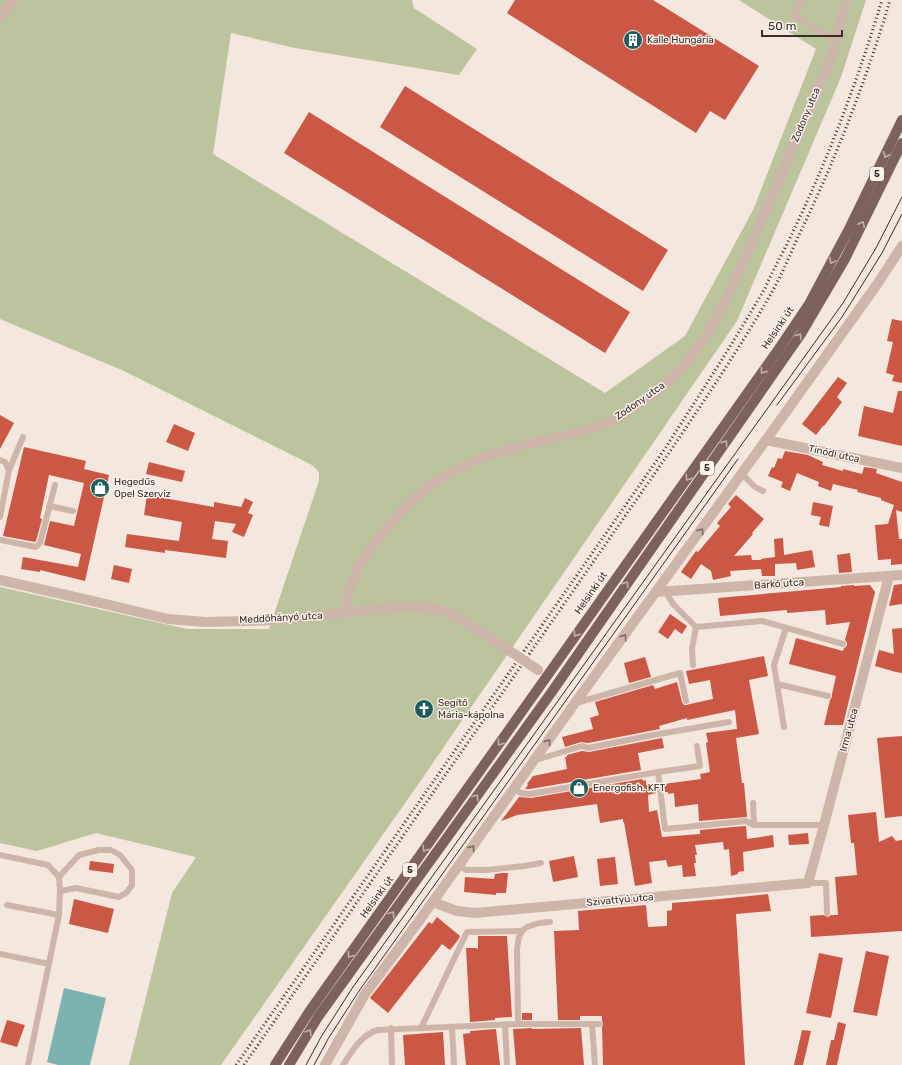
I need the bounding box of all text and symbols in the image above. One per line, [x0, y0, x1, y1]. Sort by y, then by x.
scale bar [762, 12, 842, 38]
text: 50 m [768, 19, 796, 33]
building icon: Kalle Hungária [622, 29, 644, 51]
place label: Kalle Hungária [647, 34, 714, 46]
street label: Zodony utca [789, 86, 823, 144]
one-way arrow [882, 151, 890, 158]
road number: 5 [870, 167, 884, 181]
one-way arrow [858, 221, 865, 229]
one-way arrow [829, 257, 837, 264]
street label: Helsinki út [759, 304, 797, 352]
one-way arrow [794, 334, 801, 341]
one-way arrow [761, 367, 768, 374]
street label: Zodony utca [613, 379, 667, 423]
one-way arrow [720, 440, 728, 447]
street label: Tinódi utca [807, 443, 861, 465]
road number: 5 [700, 461, 714, 475]
one-way arrow [686, 473, 693, 480]
place label: Hegedűs Opel Szerviz [114, 476, 171, 500]
shop icon: Hegedűs Opel Szerviz [89, 477, 111, 499]
one-way arrow [696, 529, 703, 536]
street label: Helsinki út [572, 570, 610, 616]
street label: Barkó utca [754, 576, 804, 592]
one-way arrow [621, 581, 629, 588]
street label: Meddőhányó utca [239, 610, 323, 626]
one-way arrow [574, 630, 581, 637]
one-way arrow [619, 634, 626, 641]
place label: Segítő Mária-kápolna [438, 697, 504, 721]
church icon: Segítő Mária-kápolna [413, 698, 435, 720]
street label: Irma utca [837, 707, 861, 753]
one-way arrow [498, 738, 505, 745]
one-way arrow [543, 739, 551, 746]
shop icon: Energofish. KFT [568, 777, 590, 799]
place label: Energofish. KFT [593, 782, 666, 794]
one-way arrow [471, 794, 479, 801]
one-way arrow [423, 844, 430, 851]
one-way arrow [467, 845, 474, 852]
road number: 5 [403, 863, 417, 877]
street label: Helsinki út [358, 874, 396, 920]
street label: Szivattyú utca [586, 891, 654, 909]
one-way arrow [387, 911, 395, 918]
one-way arrow [348, 950, 355, 957]
one-way arrow [305, 1029, 312, 1036]

